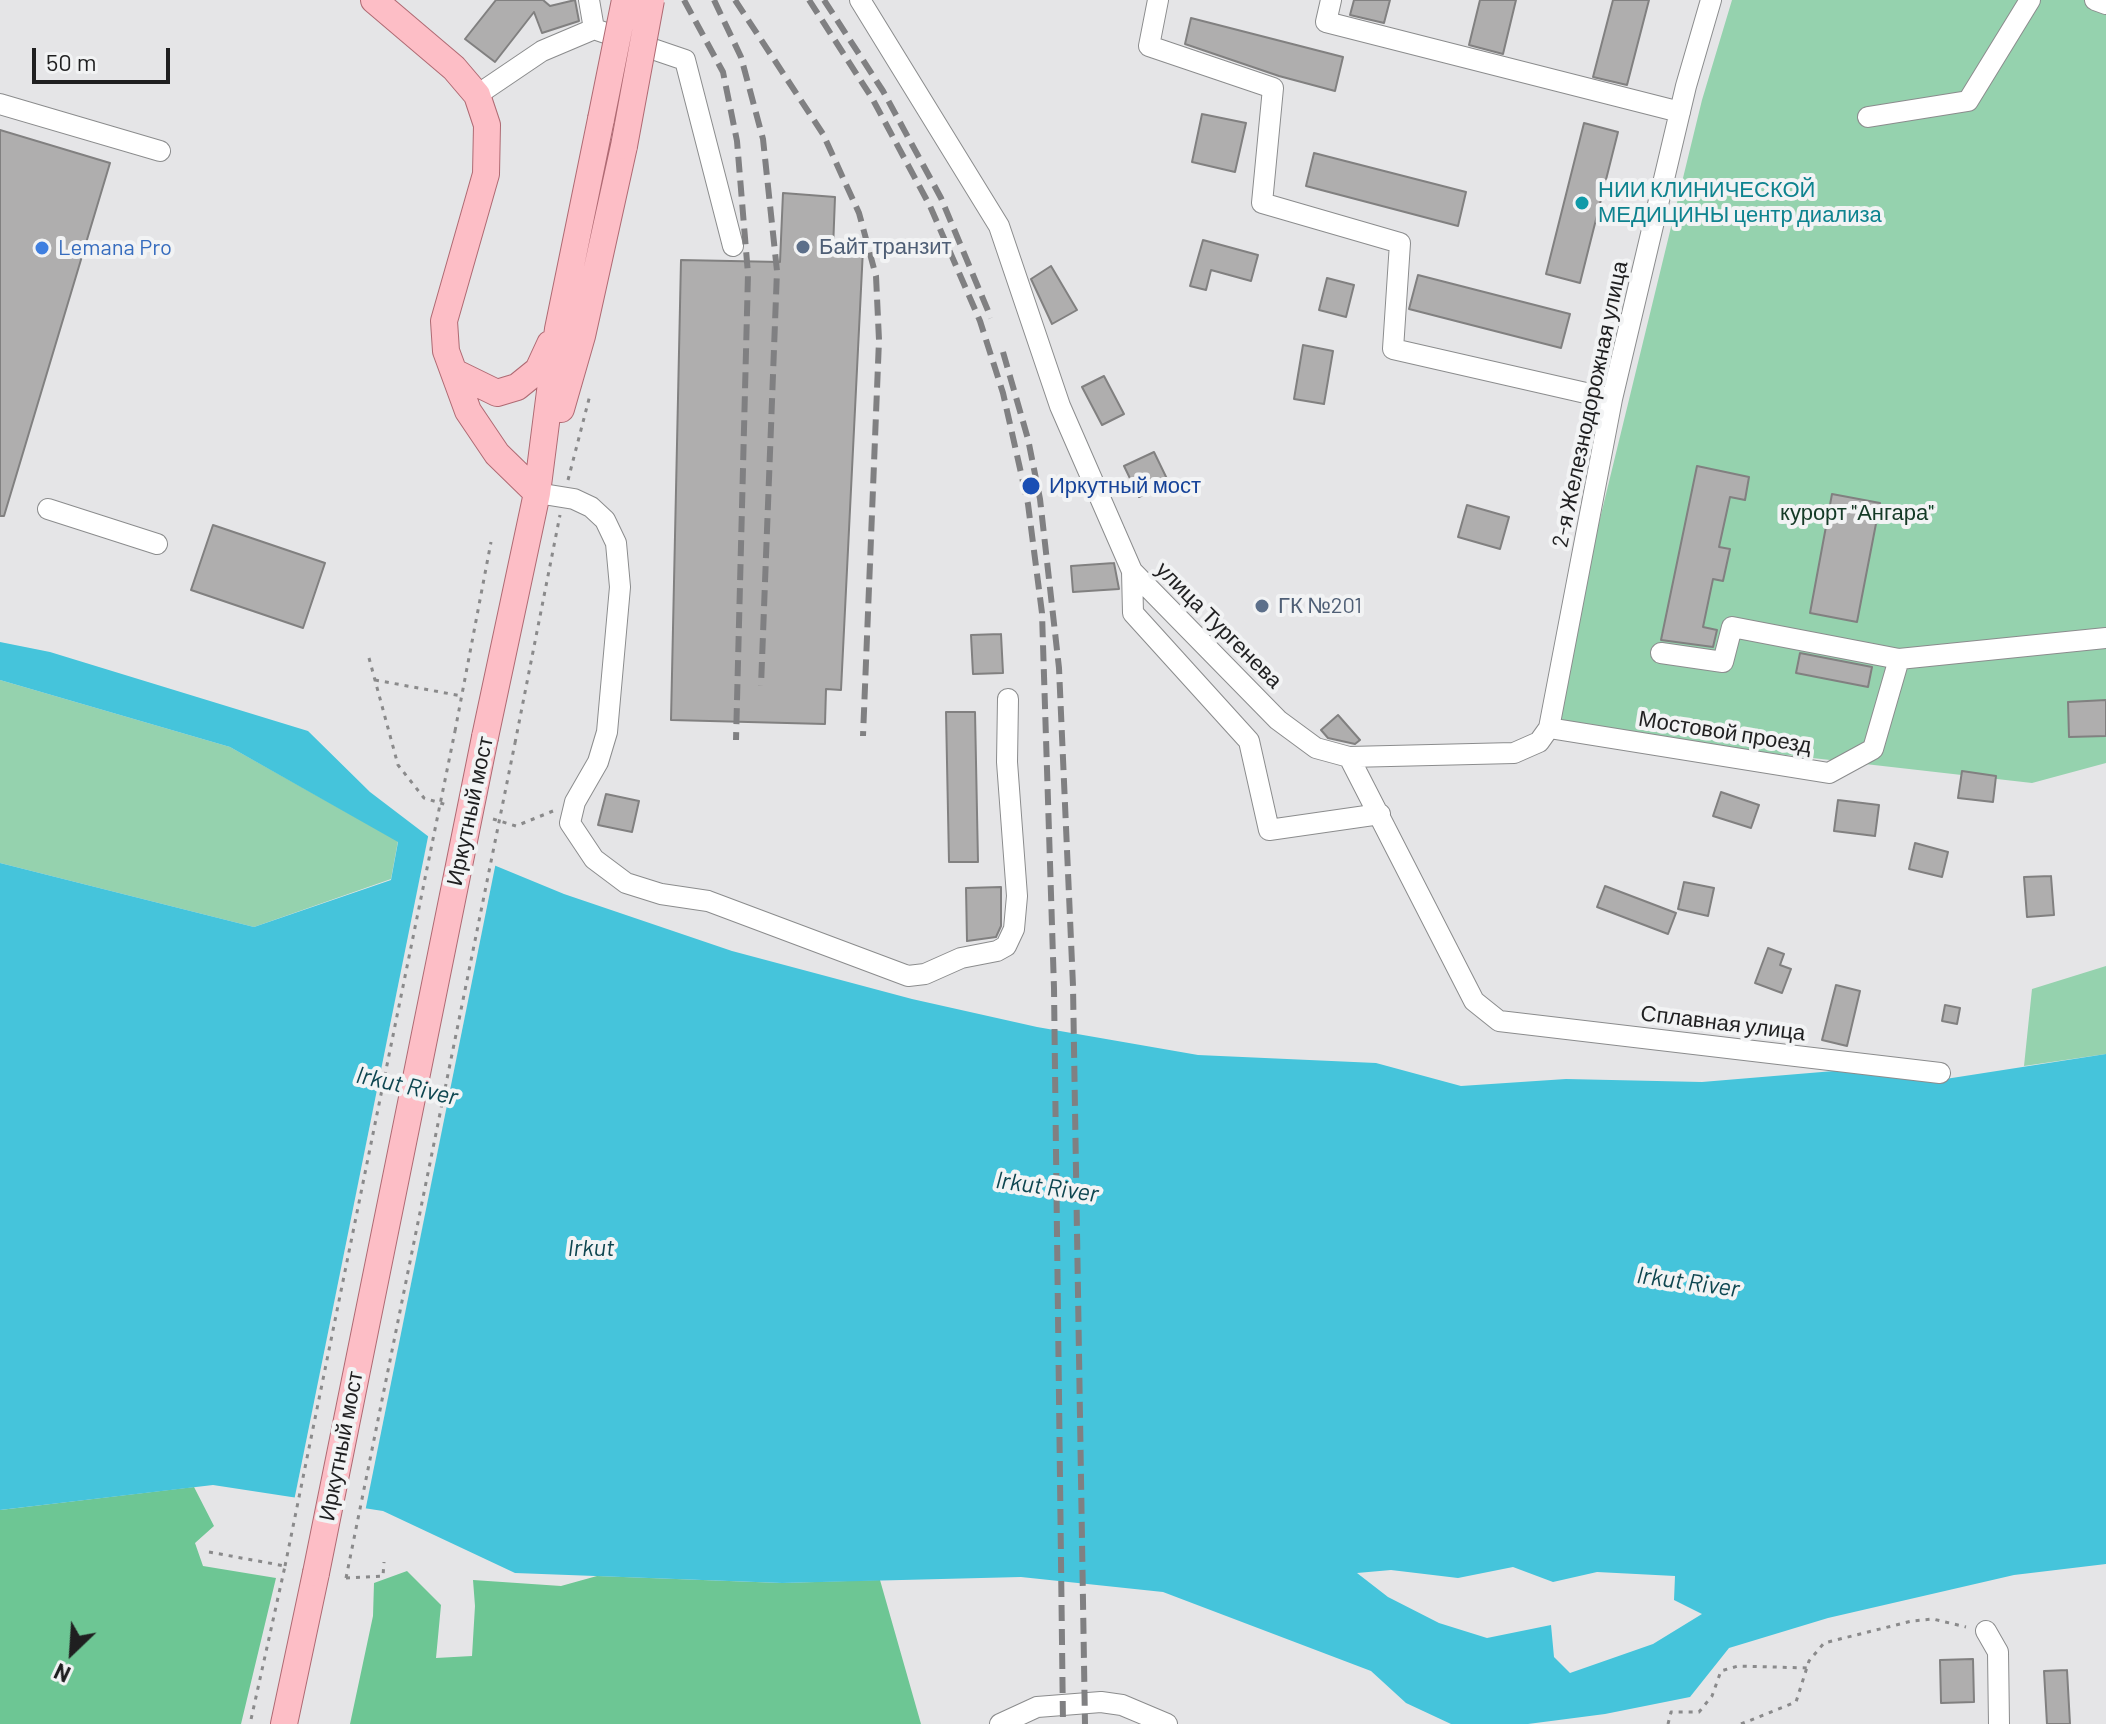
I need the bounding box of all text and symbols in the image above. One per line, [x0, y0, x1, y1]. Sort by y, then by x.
scale bar [36, 32, 174, 82]
text: 50 m [46, 47, 97, 76]
place label: НИИ КЛИНИЧЕСКОЙ МЕДИЦИНЫ центр диализа [1598, 177, 1882, 228]
marker: НИИ КЛИНИЧЕСКОЙ МЕДИЦИНЫ центр диализа [1573, 194, 1591, 212]
place label: Байт транзит [819, 234, 952, 260]
place label: Lemana Pro [58, 235, 172, 261]
marker: Байт транзит [794, 238, 812, 256]
marker: Lemana Pro [33, 239, 51, 257]
street label: 2-я Железнодорожная улица [1547, 258, 1633, 550]
place label: Иркутный мост [1049, 473, 1201, 499]
marker: Иркутный мост [1020, 475, 1042, 497]
park label: курорт "Ангара" [1780, 500, 1934, 526]
street label: улица Тургенева [1150, 556, 1288, 694]
place label: ГК №201 [1278, 593, 1362, 619]
marker: ГК №201 [1253, 597, 1271, 615]
street label: Мостовой проезд [1637, 705, 1813, 759]
street label: Иркутный мост [441, 734, 499, 888]
street label: Сплавная улица [1639, 1000, 1807, 1046]
water label: Irkut River [353, 1060, 461, 1112]
water label: Irkut River [994, 1166, 1100, 1208]
water label: Irkut [567, 1234, 615, 1262]
water label: Irkut River [1635, 1261, 1741, 1303]
street label: Иркутный мост [314, 1369, 368, 1523]
north arrow [32, 1612, 112, 1692]
text: N [50, 1659, 74, 1689]

